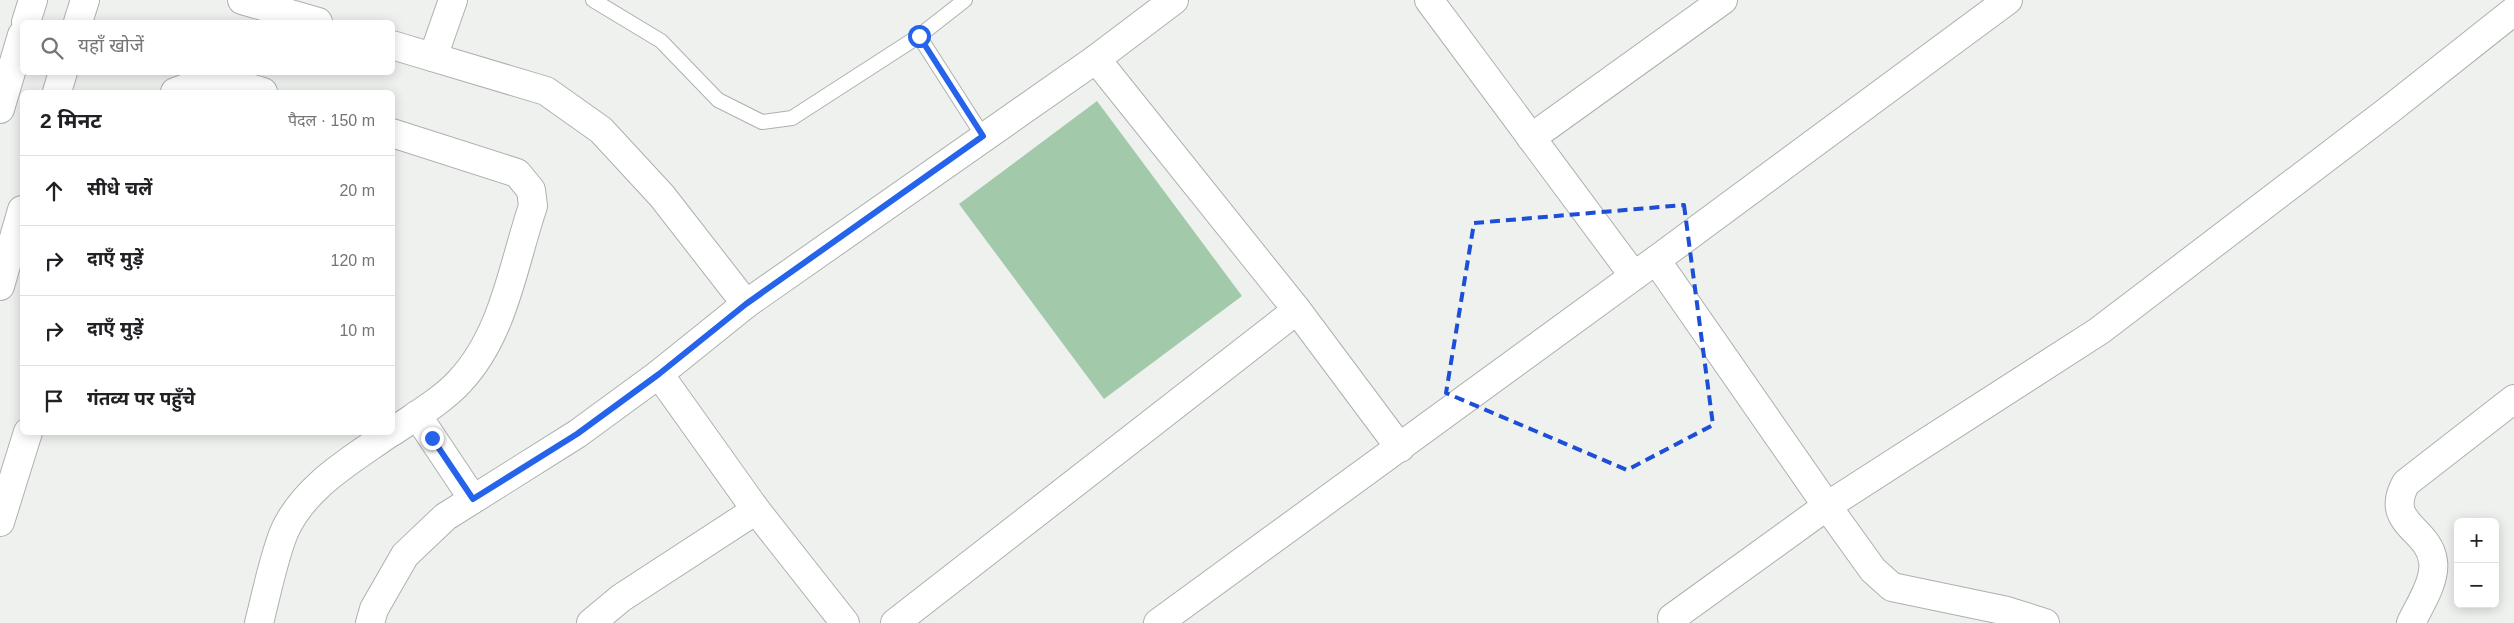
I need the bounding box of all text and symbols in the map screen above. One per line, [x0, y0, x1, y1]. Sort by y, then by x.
search box [20, 20, 395, 75]
route start [908, 25, 931, 48]
icon: search [38, 34, 66, 62]
text: यहाँ खोजें [78, 35, 144, 56]
text: 2 मिनट [40, 109, 102, 132]
text: पैदल · 150 m [288, 112, 375, 129]
icon: ahead [40, 177, 68, 205]
text: सीधे चलें [87, 178, 152, 199]
text: 20 m [339, 182, 375, 199]
icon: right [40, 247, 68, 275]
text: दाएँ मुड़ें [87, 248, 143, 269]
text: 120 m [331, 252, 375, 269]
icon: right [40, 317, 68, 345]
text: दाएँ मुड़ें [87, 318, 143, 339]
text: 10 m [339, 322, 375, 339]
icon: arrive [40, 387, 68, 415]
text: गंतव्य पर पहुँचे [87, 388, 195, 409]
route end [421, 427, 444, 450]
map controls [2454, 518, 2499, 608]
button: + [2454, 518, 2499, 563]
button: − [2454, 563, 2499, 608]

